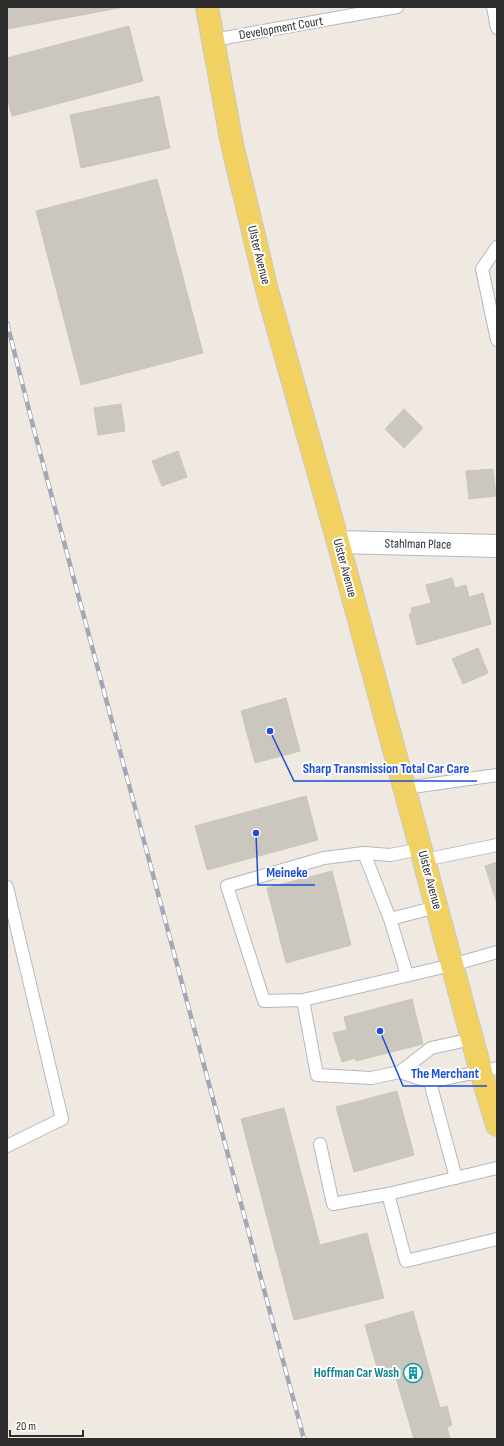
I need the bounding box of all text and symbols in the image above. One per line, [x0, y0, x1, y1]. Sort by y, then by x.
street label: Development Court [238, 13, 324, 43]
street label: Ulster Avenue [244, 224, 274, 286]
street label: Stahlman Place [385, 535, 451, 553]
street label: Ulster Avenue [329, 537, 361, 599]
callout: Sharp Transmission Total Car Care [294, 755, 477, 781]
text: Sharp Transmission Total Car Care [303, 760, 469, 777]
street label: Ulster Avenue [414, 849, 446, 911]
callout: Meineke [258, 859, 315, 885]
text: Meineke [266, 864, 308, 881]
callout: The Merchant [403, 1060, 487, 1086]
text: The Merchant [411, 1065, 479, 1082]
building icon: Hoffman Car Wash [402, 1362, 424, 1384]
place label: Hoffman Car Wash [314, 1365, 399, 1381]
scale bar [10, 1412, 83, 1438]
text: 20 m [16, 1419, 36, 1434]

